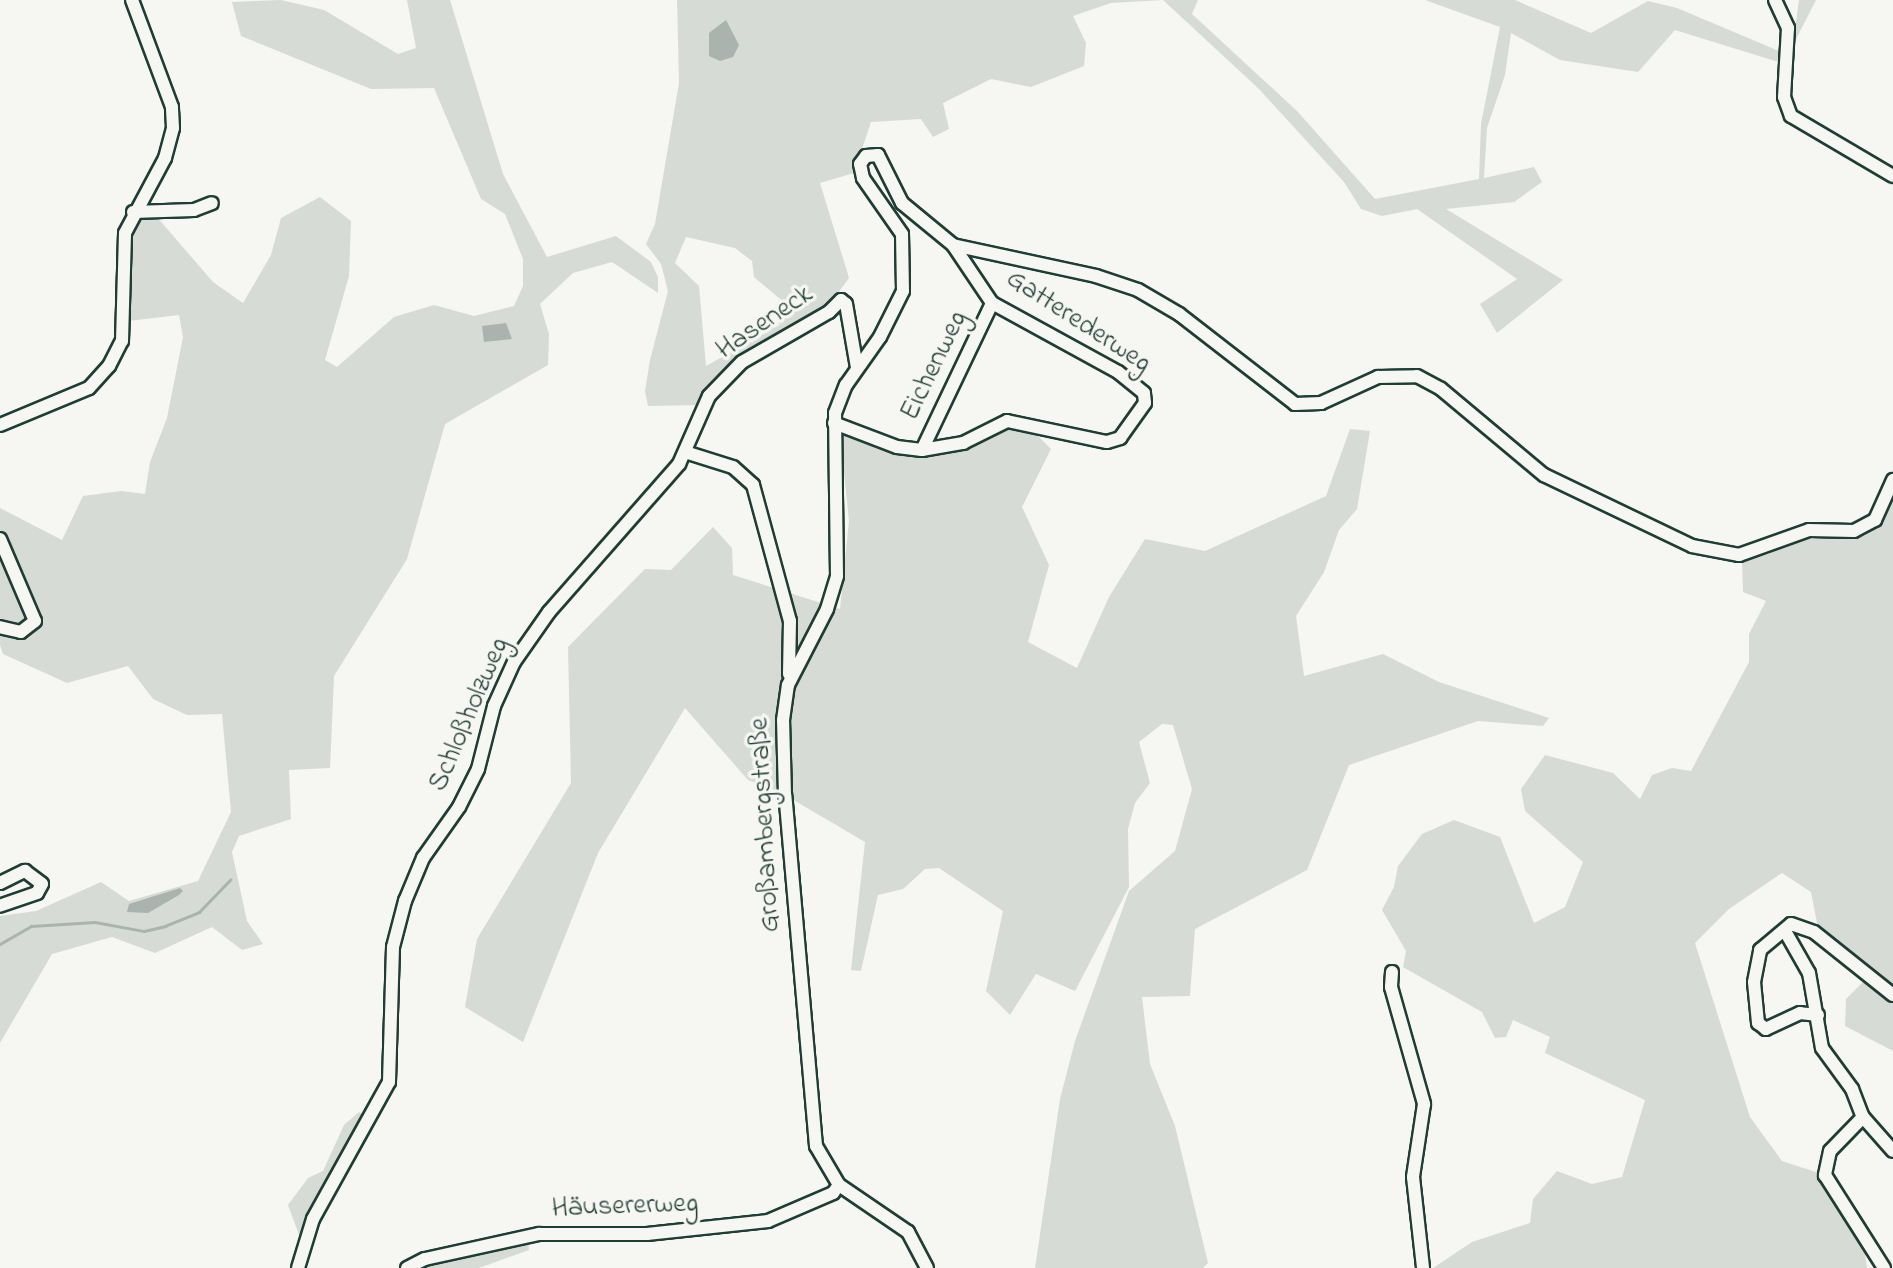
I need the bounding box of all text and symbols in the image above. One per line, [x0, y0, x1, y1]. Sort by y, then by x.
street label: Gatterederweg [999, 263, 1157, 381]
street label: Haseneck [710, 279, 820, 367]
street label: Eichenweg [894, 306, 976, 426]
street label: Schloßholzweg [423, 633, 517, 797]
street label: Großambergstraße [744, 717, 788, 933]
street label: Häusererweg [551, 1188, 699, 1226]

